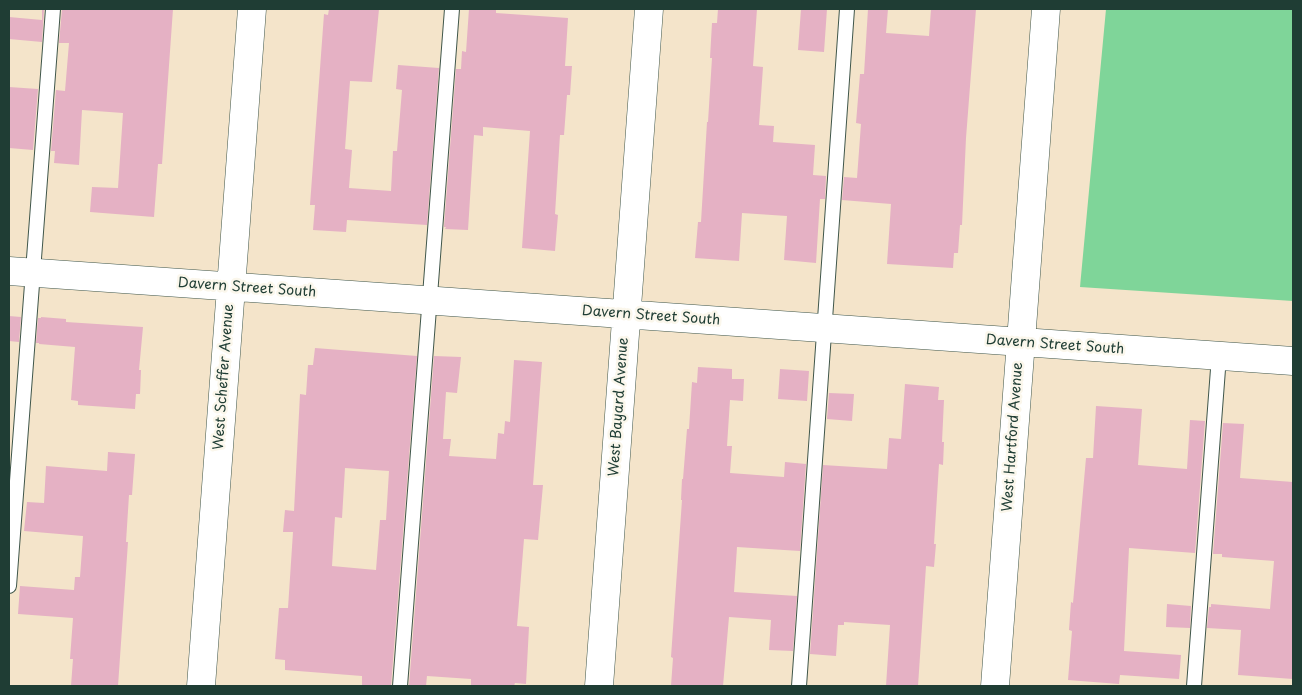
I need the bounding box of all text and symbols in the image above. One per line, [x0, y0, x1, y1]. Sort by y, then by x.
street label: Davern Street South [177, 275, 317, 301]
street label: Davern Street South [581, 303, 721, 329]
street label: West Scheffer Avenue [211, 304, 237, 450]
street label: Davern Street South [985, 332, 1125, 358]
street label: West Bayard Avenue [606, 337, 632, 477]
street label: West Hartford Avenue [999, 362, 1027, 512]

